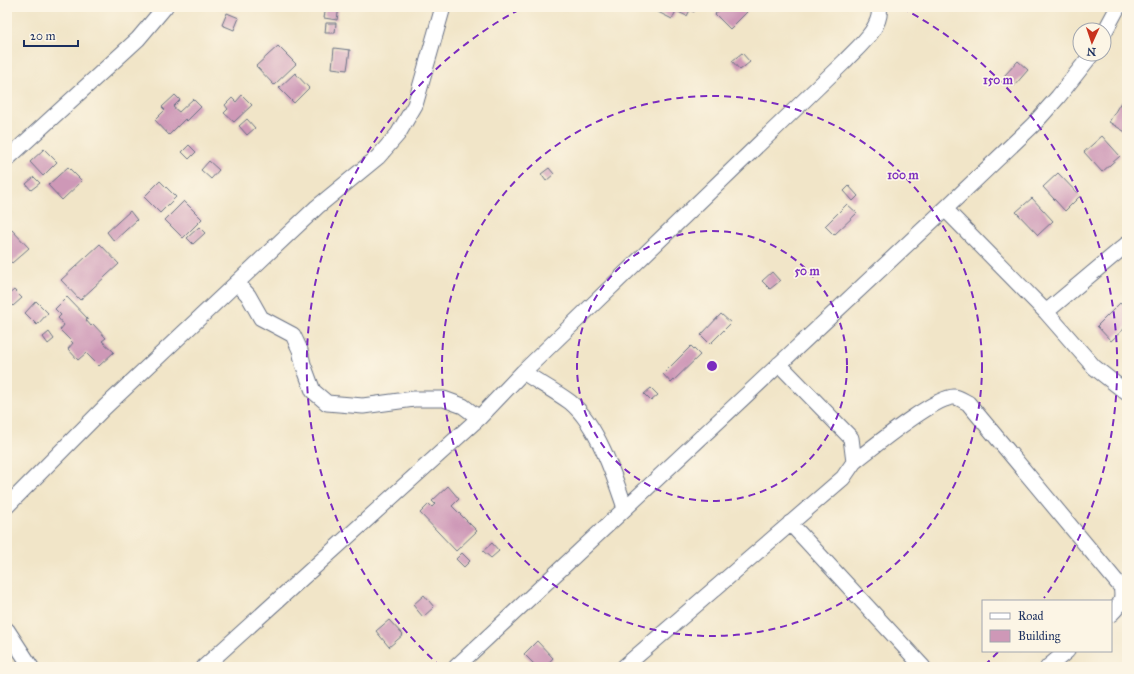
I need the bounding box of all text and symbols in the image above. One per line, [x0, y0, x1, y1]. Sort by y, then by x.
scale bar [24, 22, 78, 48]
north arrow [1072, 22, 1112, 62]
text: 20 m [30, 29, 56, 43]
text: N [1086, 45, 1097, 58]
text: 150 m [983, 73, 1014, 87]
text: 100 m [887, 168, 920, 182]
text: 50 m [794, 264, 821, 278]
centre of rings [705, 359, 719, 373]
legend [982, 600, 1112, 652]
text: Road [1018, 609, 1044, 623]
text: Building [1018, 629, 1061, 644]

